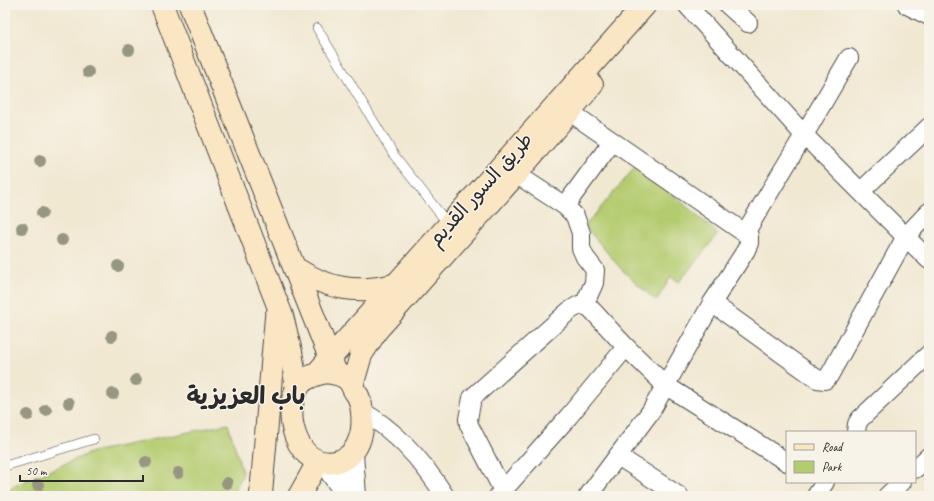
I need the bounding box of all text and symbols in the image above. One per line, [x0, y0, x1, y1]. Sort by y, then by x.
street label: طريق السور القديم [423, 127, 540, 253]
district label: باب العزيزية [187, 381, 305, 411]
legend [786, 431, 916, 483]
text: Road [822, 439, 844, 455]
scale bar [20, 457, 143, 483]
text: Park [822, 459, 843, 475]
text: 50 m [26, 463, 48, 479]

